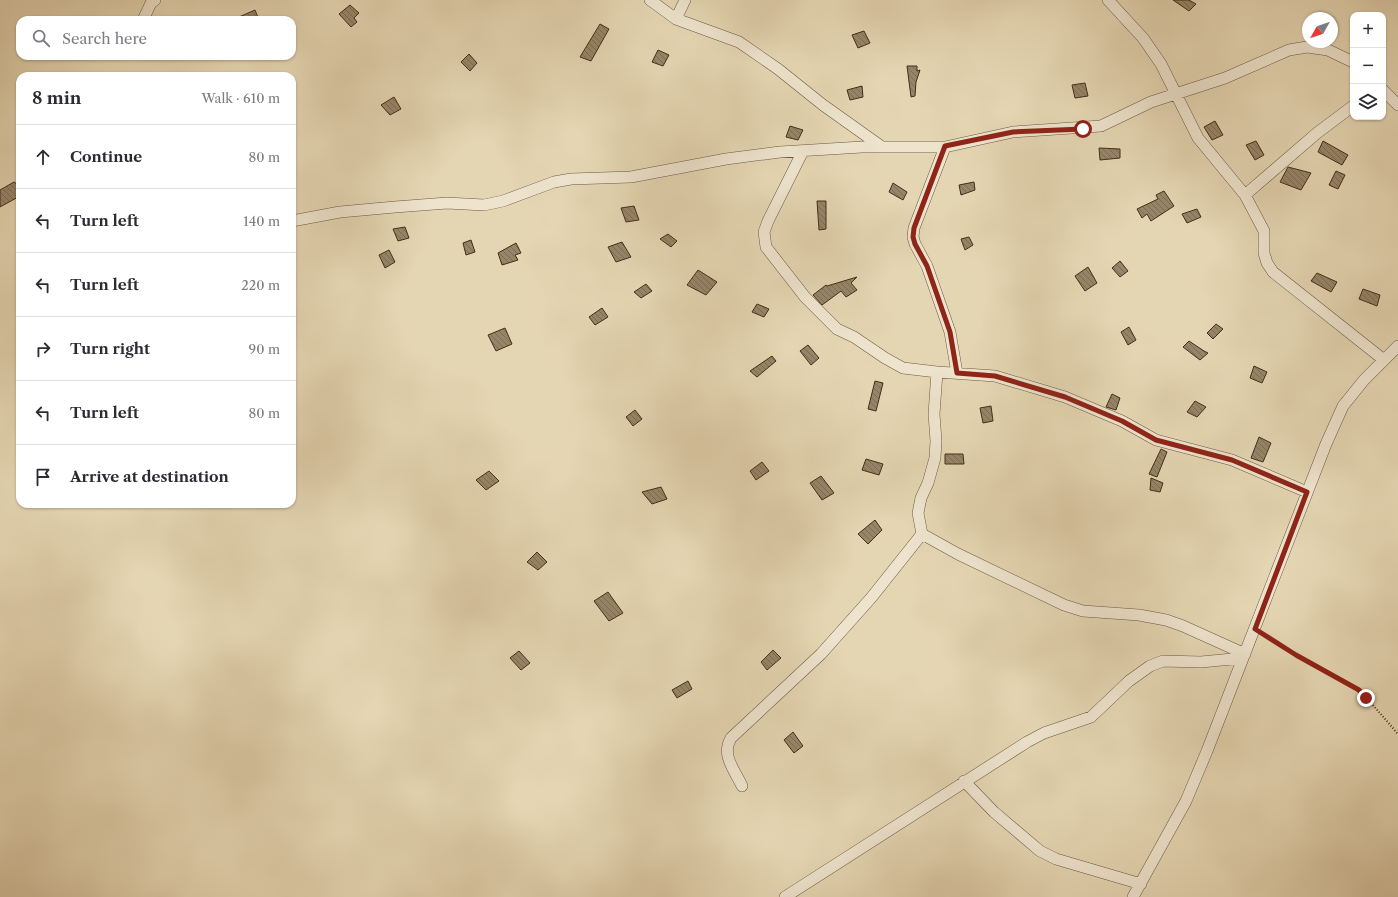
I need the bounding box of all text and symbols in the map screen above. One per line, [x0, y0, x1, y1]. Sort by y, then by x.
north arrow [1302, 12, 1338, 48]
map controls [1350, 12, 1386, 120]
button: + [1350, 12, 1386, 48]
search box [16, 16, 296, 60]
icon: search [30, 27, 52, 49]
text: Search here [62, 29, 147, 48]
button: − [1350, 48, 1386, 84]
button: layers [1350, 84, 1386, 120]
text: 8 min [32, 88, 81, 108]
text: Walk · 610 m [201, 90, 280, 106]
route start [1074, 120, 1092, 138]
icon: ahead [32, 146, 54, 168]
text: Continue [70, 147, 142, 166]
text: 80 m [248, 149, 280, 165]
icon: left [32, 210, 54, 232]
text: Turn left [70, 211, 139, 230]
text: 140 m [243, 213, 280, 229]
icon: left [32, 274, 54, 296]
text: Turn left [70, 275, 139, 294]
text: 220 m [241, 277, 280, 293]
icon: right [32, 338, 54, 360]
text: Turn right [70, 339, 150, 358]
text: 90 m [249, 341, 280, 357]
icon: left [32, 402, 54, 424]
text: Turn left [70, 403, 139, 422]
text: 80 m [248, 405, 280, 421]
icon: arrive [32, 466, 54, 488]
text: Arrive at destination [70, 467, 229, 486]
route end [1357, 689, 1375, 707]

